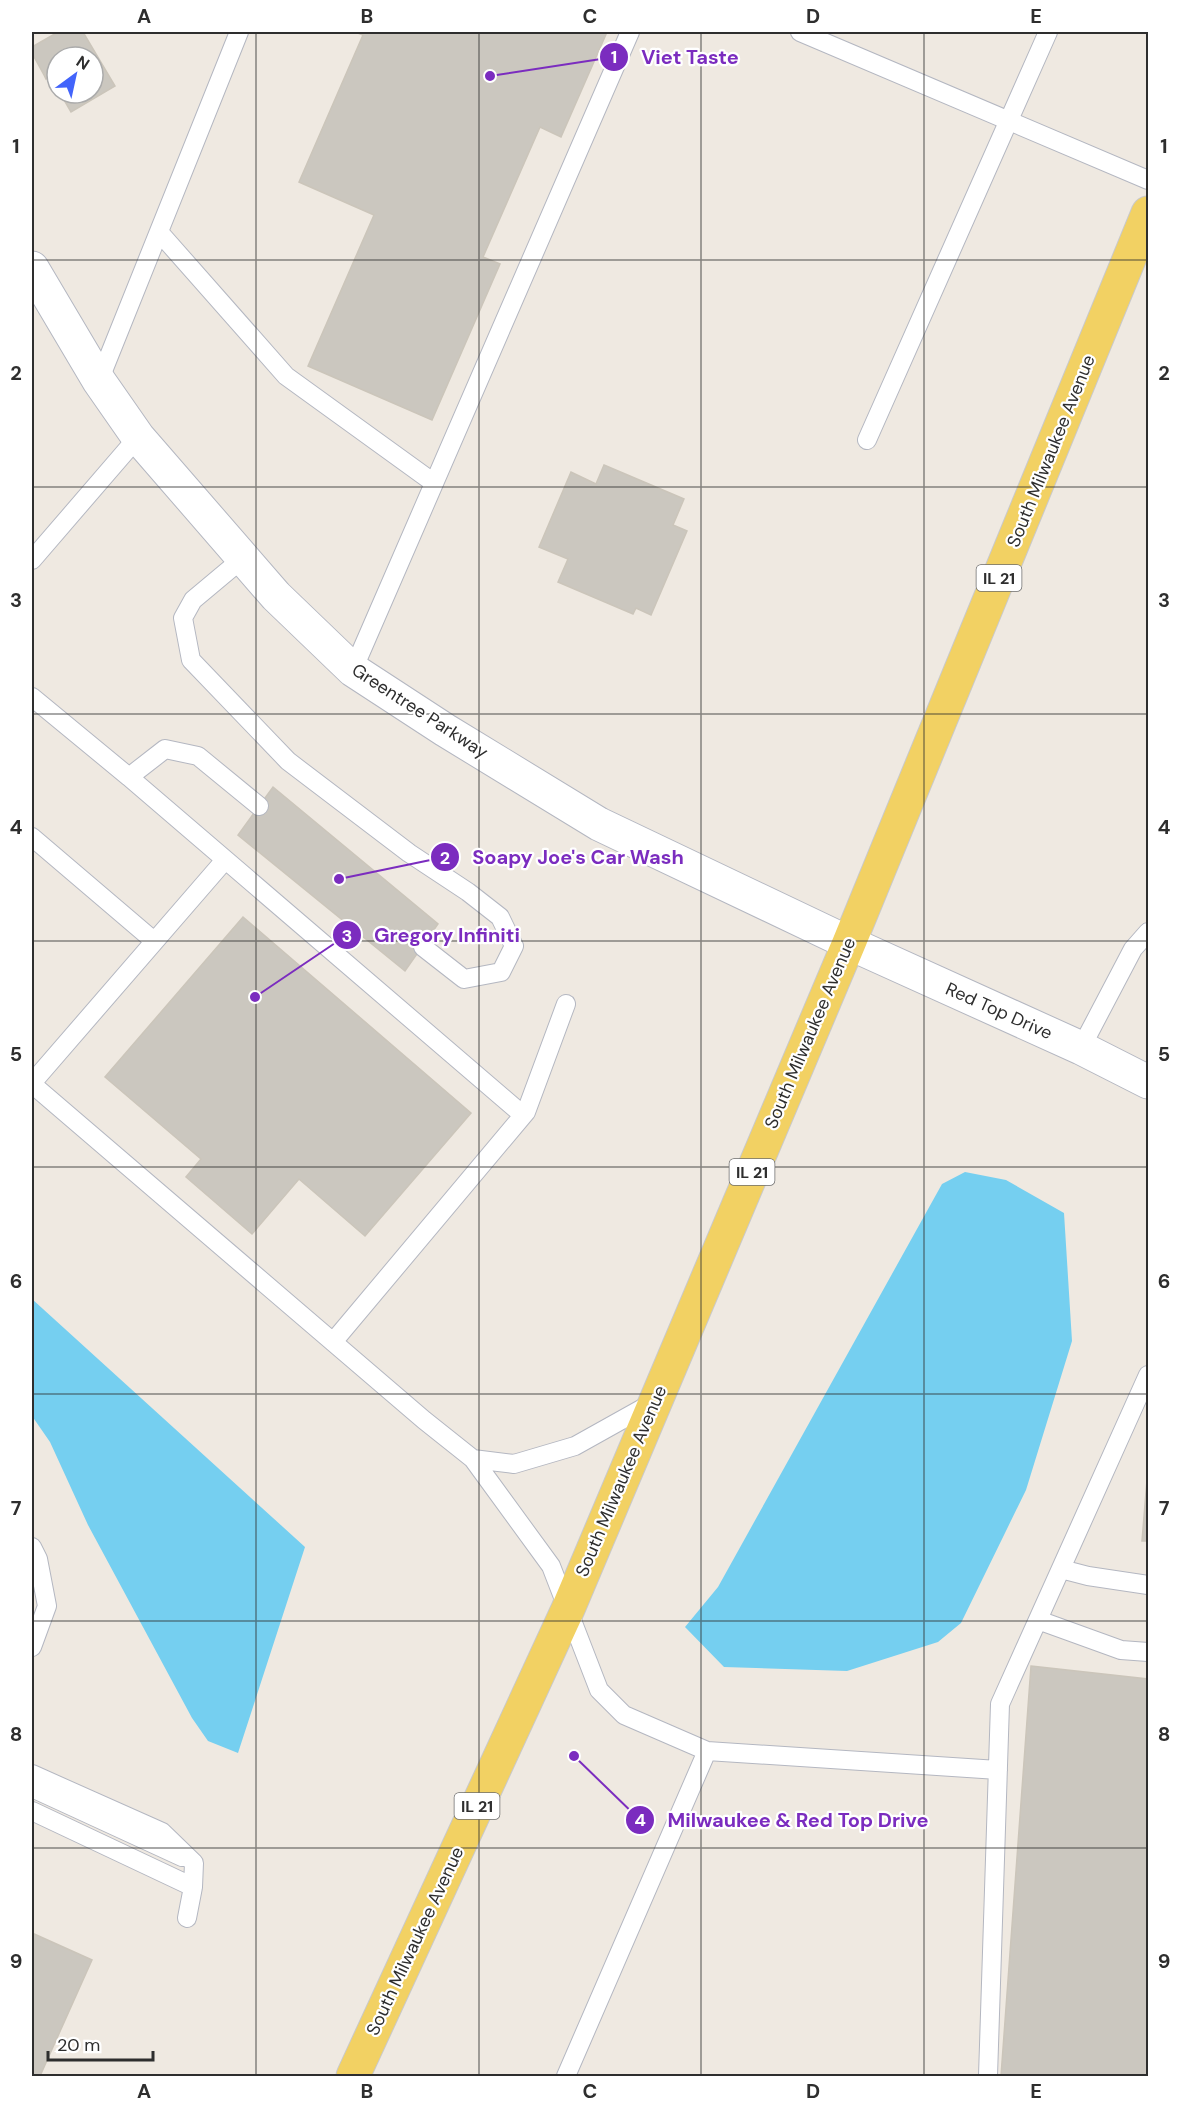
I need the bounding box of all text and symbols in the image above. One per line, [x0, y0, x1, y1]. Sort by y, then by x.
text: A [137, 3, 151, 29]
text: B [361, 3, 373, 29]
text: C [583, 3, 597, 29]
text: D [806, 3, 820, 29]
text: E [1030, 3, 1042, 29]
callout: Viet Taste [599, 38, 750, 76]
text: Viet Taste [641, 44, 739, 70]
north arrow [45, 45, 105, 105]
text: 1 [611, 45, 617, 69]
text: N [72, 51, 94, 75]
text: 1 [12, 133, 20, 159]
text: 1 [1160, 133, 1168, 159]
street label: South Milwaukee Avenue [1001, 351, 1101, 551]
text: 2 [10, 360, 22, 386]
text: 2 [1158, 360, 1170, 386]
road number: IL 21 [976, 565, 1022, 591]
text: 3 [10, 587, 22, 613]
text: 3 [1158, 587, 1170, 613]
street label: Greentree Parkway [347, 658, 493, 764]
text: 4 [10, 814, 23, 840]
text: 4 [1158, 814, 1171, 840]
callout: Soapy Joe's Car Wash [430, 838, 696, 876]
text: Soapy Joe's Car Wash [472, 844, 684, 870]
text: 2 [440, 846, 450, 870]
callout: Gregory Infiniti [332, 916, 532, 954]
text: Gregory Infiniti [374, 922, 520, 948]
text: 3 [342, 924, 352, 948]
street label: South Milwaukee Avenue [759, 934, 861, 1132]
street label: Red Top Drive [942, 977, 1056, 1045]
text: 5 [10, 1041, 22, 1067]
text: 5 [1158, 1041, 1170, 1067]
road number: IL 21 [730, 1159, 774, 1185]
text: 6 [10, 1268, 22, 1294]
text: 6 [1158, 1268, 1170, 1294]
street label: South Milwaukee Avenue [570, 1382, 672, 1580]
text: 7 [11, 1495, 22, 1521]
text: 7 [1159, 1495, 1170, 1521]
text: 8 [10, 1721, 22, 1747]
text: 8 [1158, 1721, 1170, 1747]
road number: IL 21 [454, 1793, 500, 1819]
callout: Milwaukee & Red Top Drive [625, 1801, 940, 1839]
text: Milwaukee & Red Top Drive [668, 1807, 928, 1833]
text: 4 [634, 1808, 646, 1832]
street label: South Milwaukee Avenue [361, 1843, 469, 2039]
text: 9 [10, 1948, 22, 1974]
text: 9 [1158, 1948, 1170, 1974]
scale bar [48, 2024, 153, 2062]
text: 20 m [57, 2033, 100, 2057]
text: A [137, 2078, 151, 2104]
text: B [361, 2078, 373, 2104]
text: C [583, 2078, 597, 2104]
text: D [806, 2078, 820, 2104]
text: E [1030, 2078, 1042, 2104]

